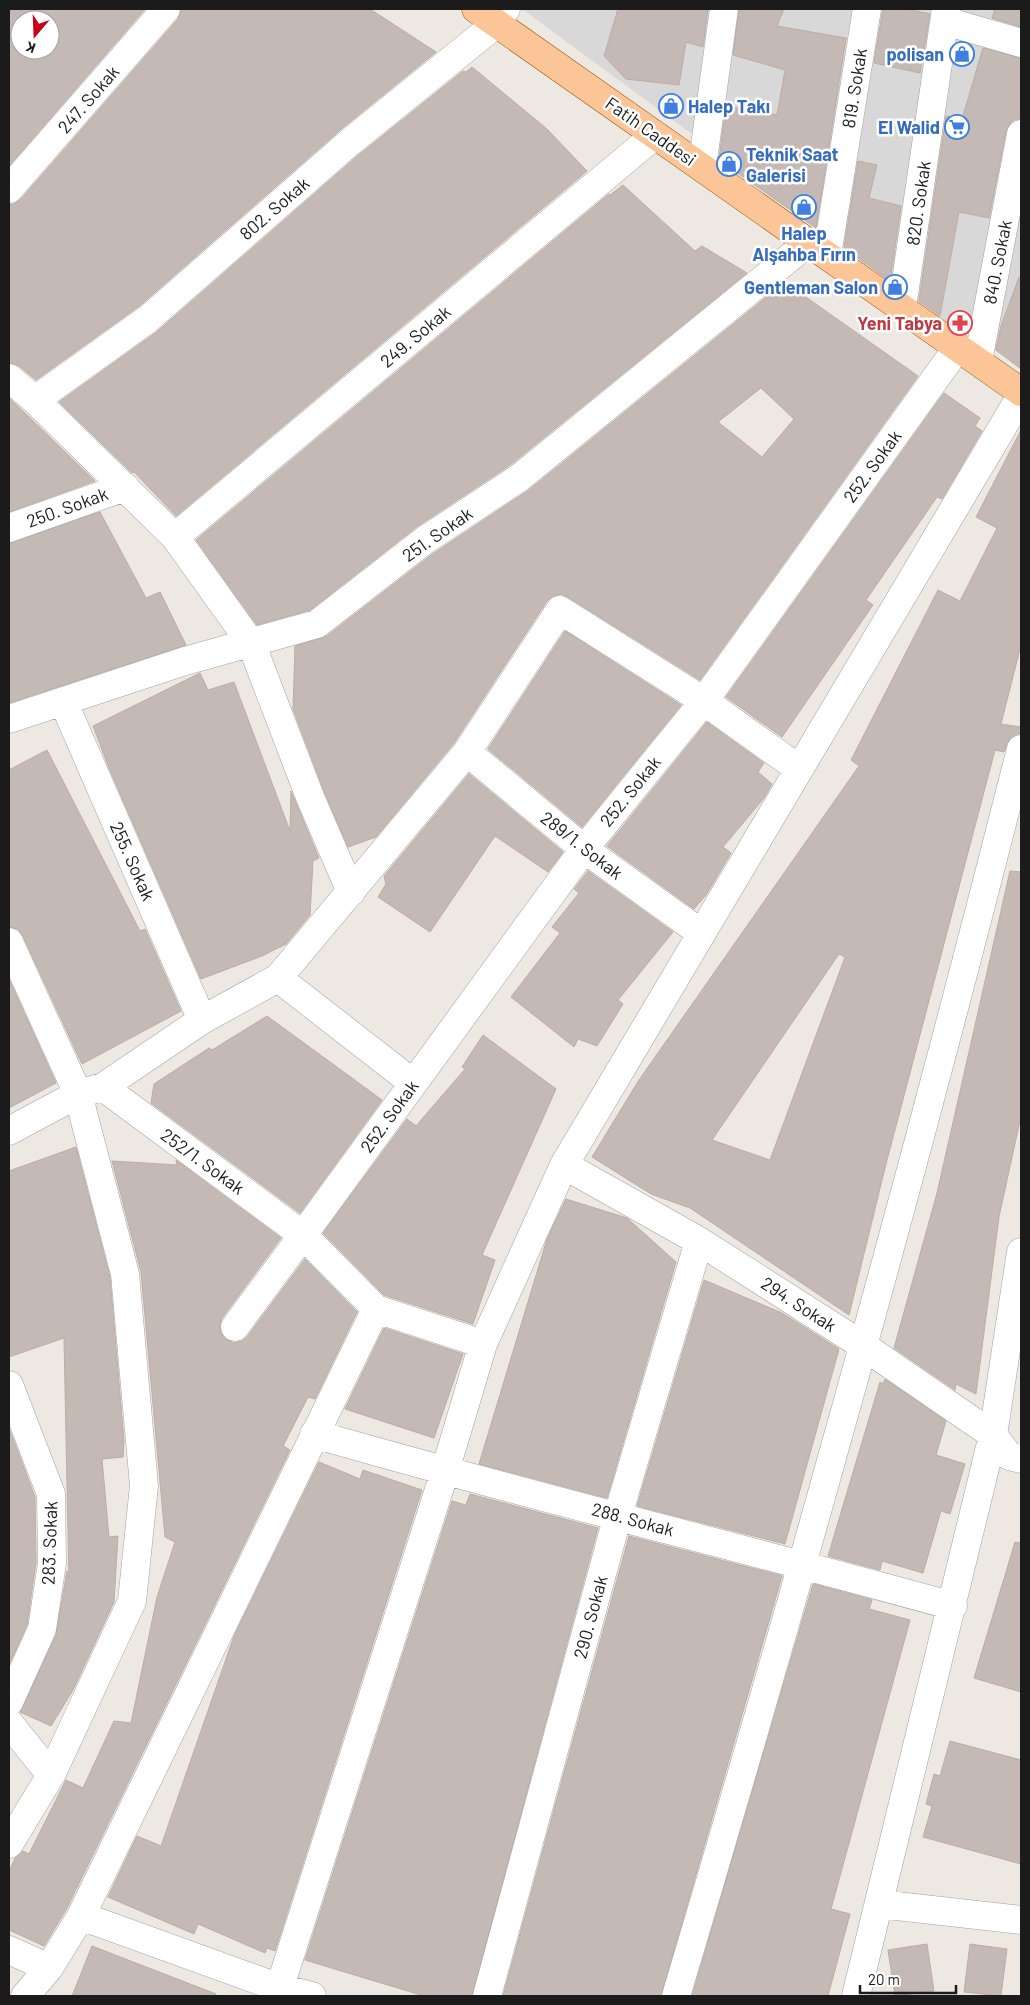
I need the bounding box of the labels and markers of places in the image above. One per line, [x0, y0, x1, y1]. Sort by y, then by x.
shop icon: polisan [949, 41, 975, 67]
place label: polisan [886, 43, 944, 65]
shop icon: Halep Takı [658, 93, 684, 119]
place label: Halep Takı [688, 95, 770, 117]
supermarket icon: El Walid [944, 114, 970, 140]
place label: El Walid [878, 116, 940, 138]
place label: Teknik Saat Galerisi [746, 143, 838, 186]
shop icon: Teknik Saat Galerisi [716, 151, 742, 177]
shop icon: Halep Alşahba Fırın [791, 194, 817, 220]
place label: Halep Alşahba Fırın [752, 222, 856, 265]
shop icon: Gentleman Salon [882, 274, 908, 300]
place label: Gentleman Salon [744, 276, 878, 298]
pharmacy icon: Yeni Tabya [947, 310, 973, 336]
place label: Yeni Tabya [857, 312, 942, 334]

